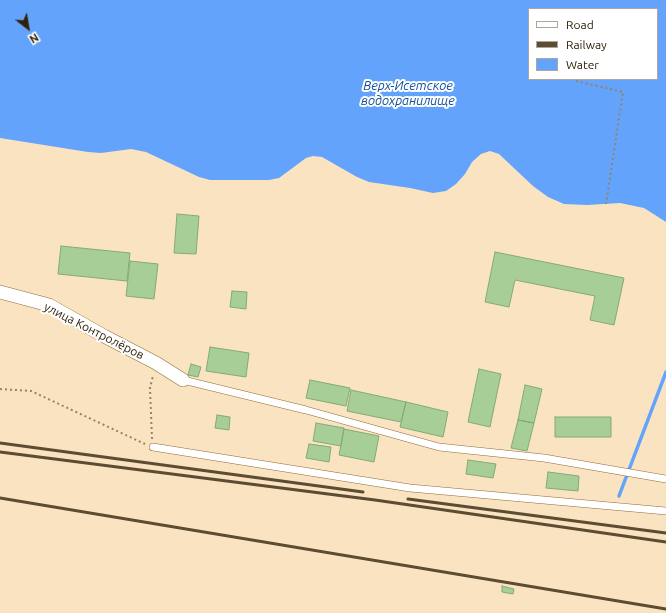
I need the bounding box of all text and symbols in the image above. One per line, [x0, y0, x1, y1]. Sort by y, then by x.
north arrow [8, 8, 48, 48]
legend [528, 8, 658, 80]
text: Road [566, 18, 594, 31]
text: N [28, 31, 41, 46]
text: Railway [566, 38, 607, 51]
text: Water [566, 58, 599, 71]
water label: Верх-Исетское водохранилище [361, 78, 455, 109]
street label: улица Контролёров [42, 300, 146, 362]

